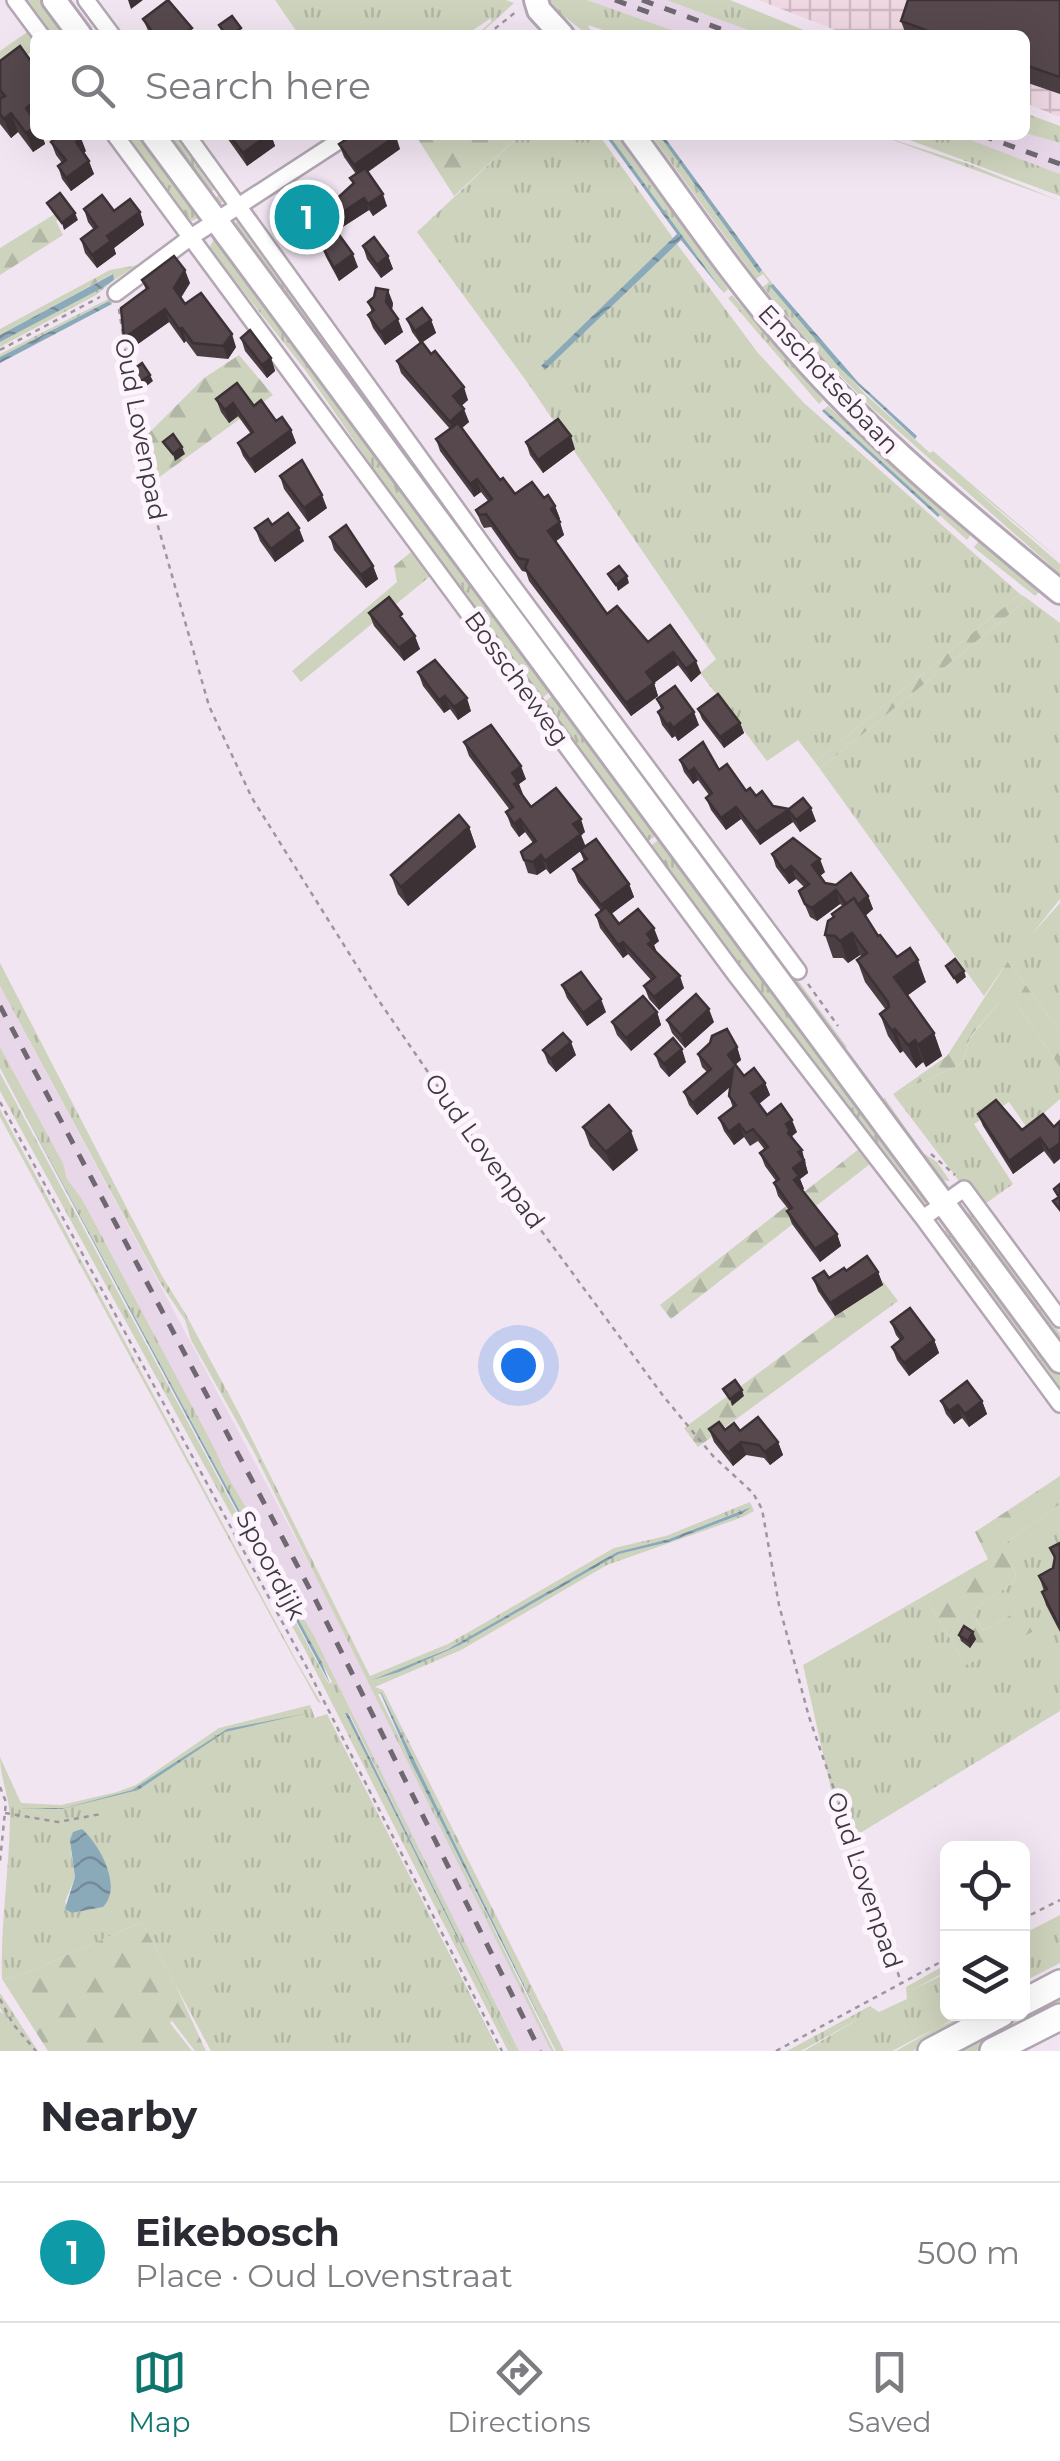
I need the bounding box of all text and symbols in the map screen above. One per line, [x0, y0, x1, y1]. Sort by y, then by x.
search box [30, 30, 1030, 140]
icon: search [65, 58, 120, 113]
text: Search here [145, 62, 371, 109]
pin: 1 [274, 180, 340, 254]
street label: Enschotsebaan [752, 298, 906, 460]
street label: Oud Lovenpad [109, 335, 173, 523]
street label: Bosscheweg [458, 605, 576, 751]
street label: Oud Lovenpad [419, 1067, 551, 1235]
your location [493, 1340, 544, 1391]
street label: Spoordijk [230, 1505, 312, 1625]
street label: Oud Lovenpad [821, 1788, 909, 1972]
map controls [940, 1841, 1030, 2021]
button: locate [940, 1841, 1030, 1931]
button: layers [940, 1931, 1030, 2021]
text: Nearby [40, 2090, 197, 2142]
text: Eikebosch [135, 2209, 340, 2256]
text: 1 [66, 2233, 79, 2272]
text: 500 m [917, 2233, 1020, 2272]
text: Place · Oud Lovenstraat [135, 2256, 513, 2295]
tab: Map [128, 2345, 191, 2439]
tab: Directions [447, 2345, 591, 2439]
tab: Saved [847, 2345, 932, 2439]

